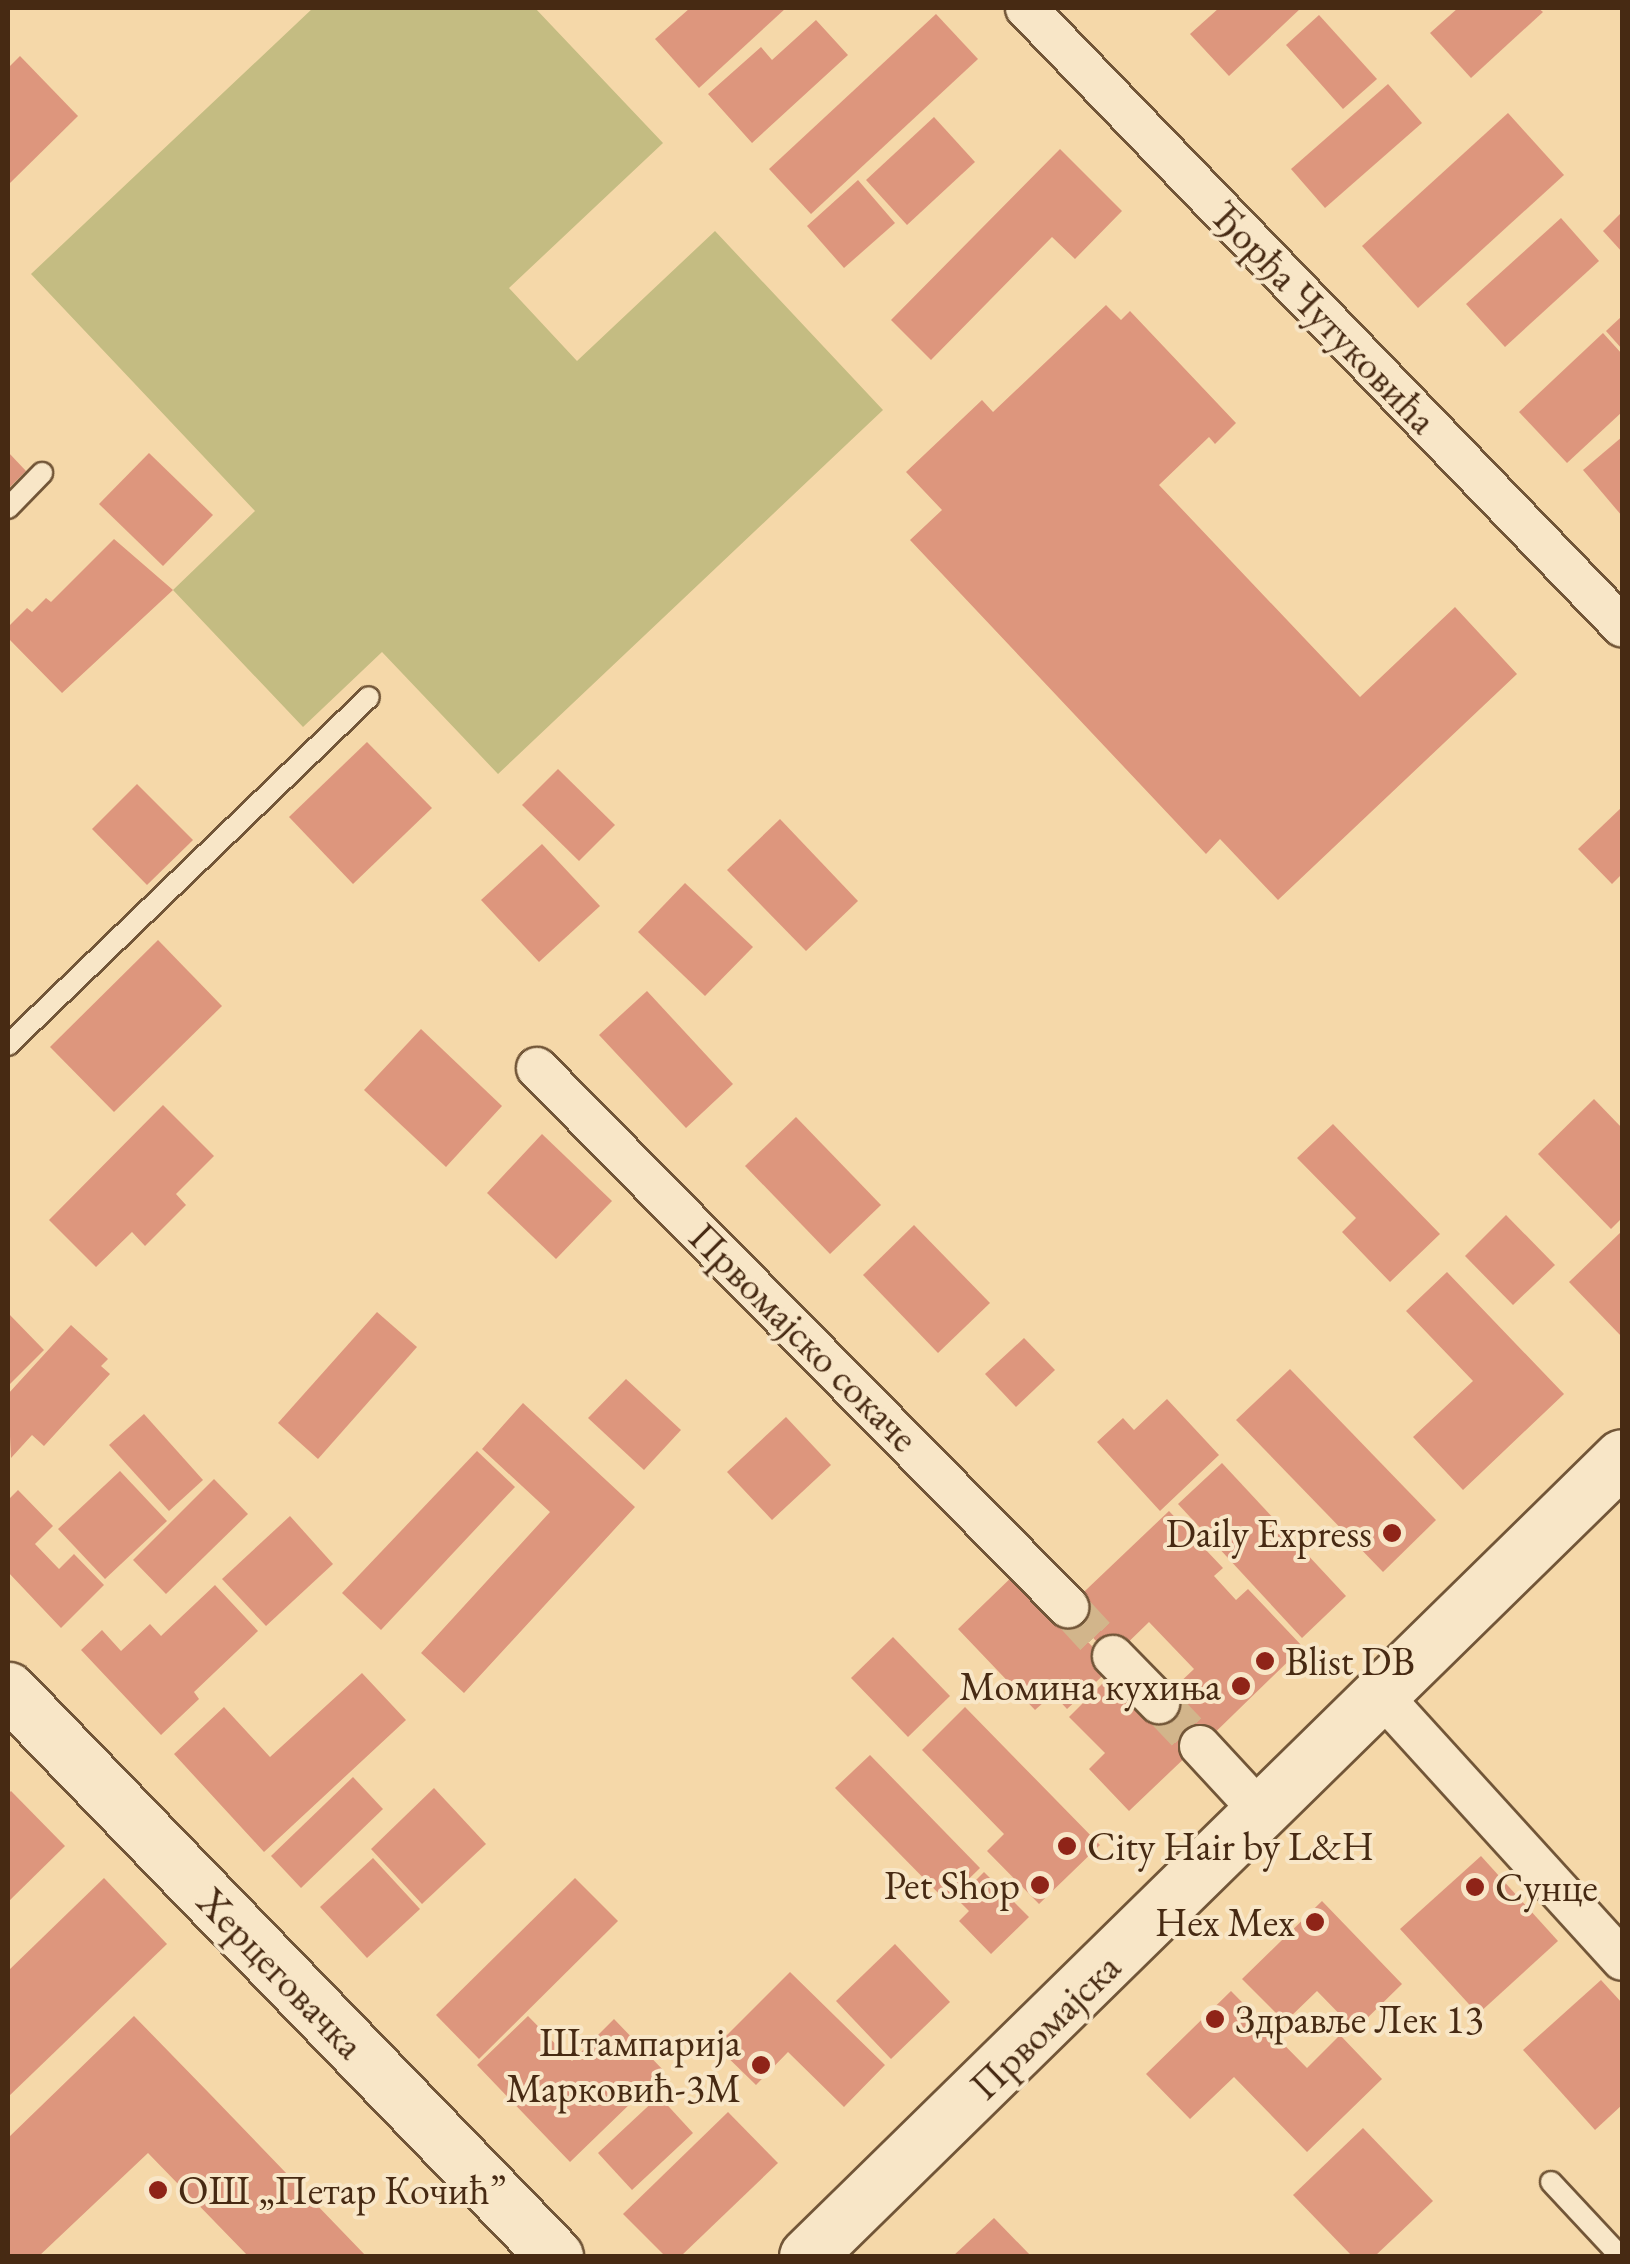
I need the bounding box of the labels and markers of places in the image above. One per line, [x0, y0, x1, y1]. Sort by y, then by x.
place label: Daily Express [1166, 1509, 1372, 1557]
marker: Daily Express [1381, 1522, 1403, 1544]
place label: Blist DB [1285, 1637, 1415, 1685]
marker: Blist DB [1254, 1650, 1276, 1672]
place label: Момина кухиња [959, 1662, 1221, 1710]
marker: Момина кухиња [1230, 1675, 1252, 1697]
place label: City Hair by L&H [1087, 1822, 1374, 1870]
marker: City Hair by L&H [1056, 1835, 1078, 1857]
place label: Pet Shop [884, 1861, 1020, 1909]
place label: Сунце [1495, 1863, 1598, 1911]
marker: Pet Shop [1029, 1874, 1051, 1896]
marker: Сунце [1464, 1876, 1486, 1898]
place label: Hex Mex [1155, 1898, 1295, 1946]
marker: Hex Mex [1304, 1911, 1326, 1933]
place label: Здравље Лек 13 [1235, 1995, 1484, 2043]
marker: Здравље Лек 13 [1204, 2008, 1226, 2030]
place label: Штампарија Марковић-3М [506, 2018, 741, 2112]
marker: Штампарија Марковић-3М [750, 2054, 772, 2076]
place label: ОШ „Петар Кочић” [178, 2166, 506, 2214]
marker: ОШ „Петар Кочић” [147, 2179, 169, 2201]

